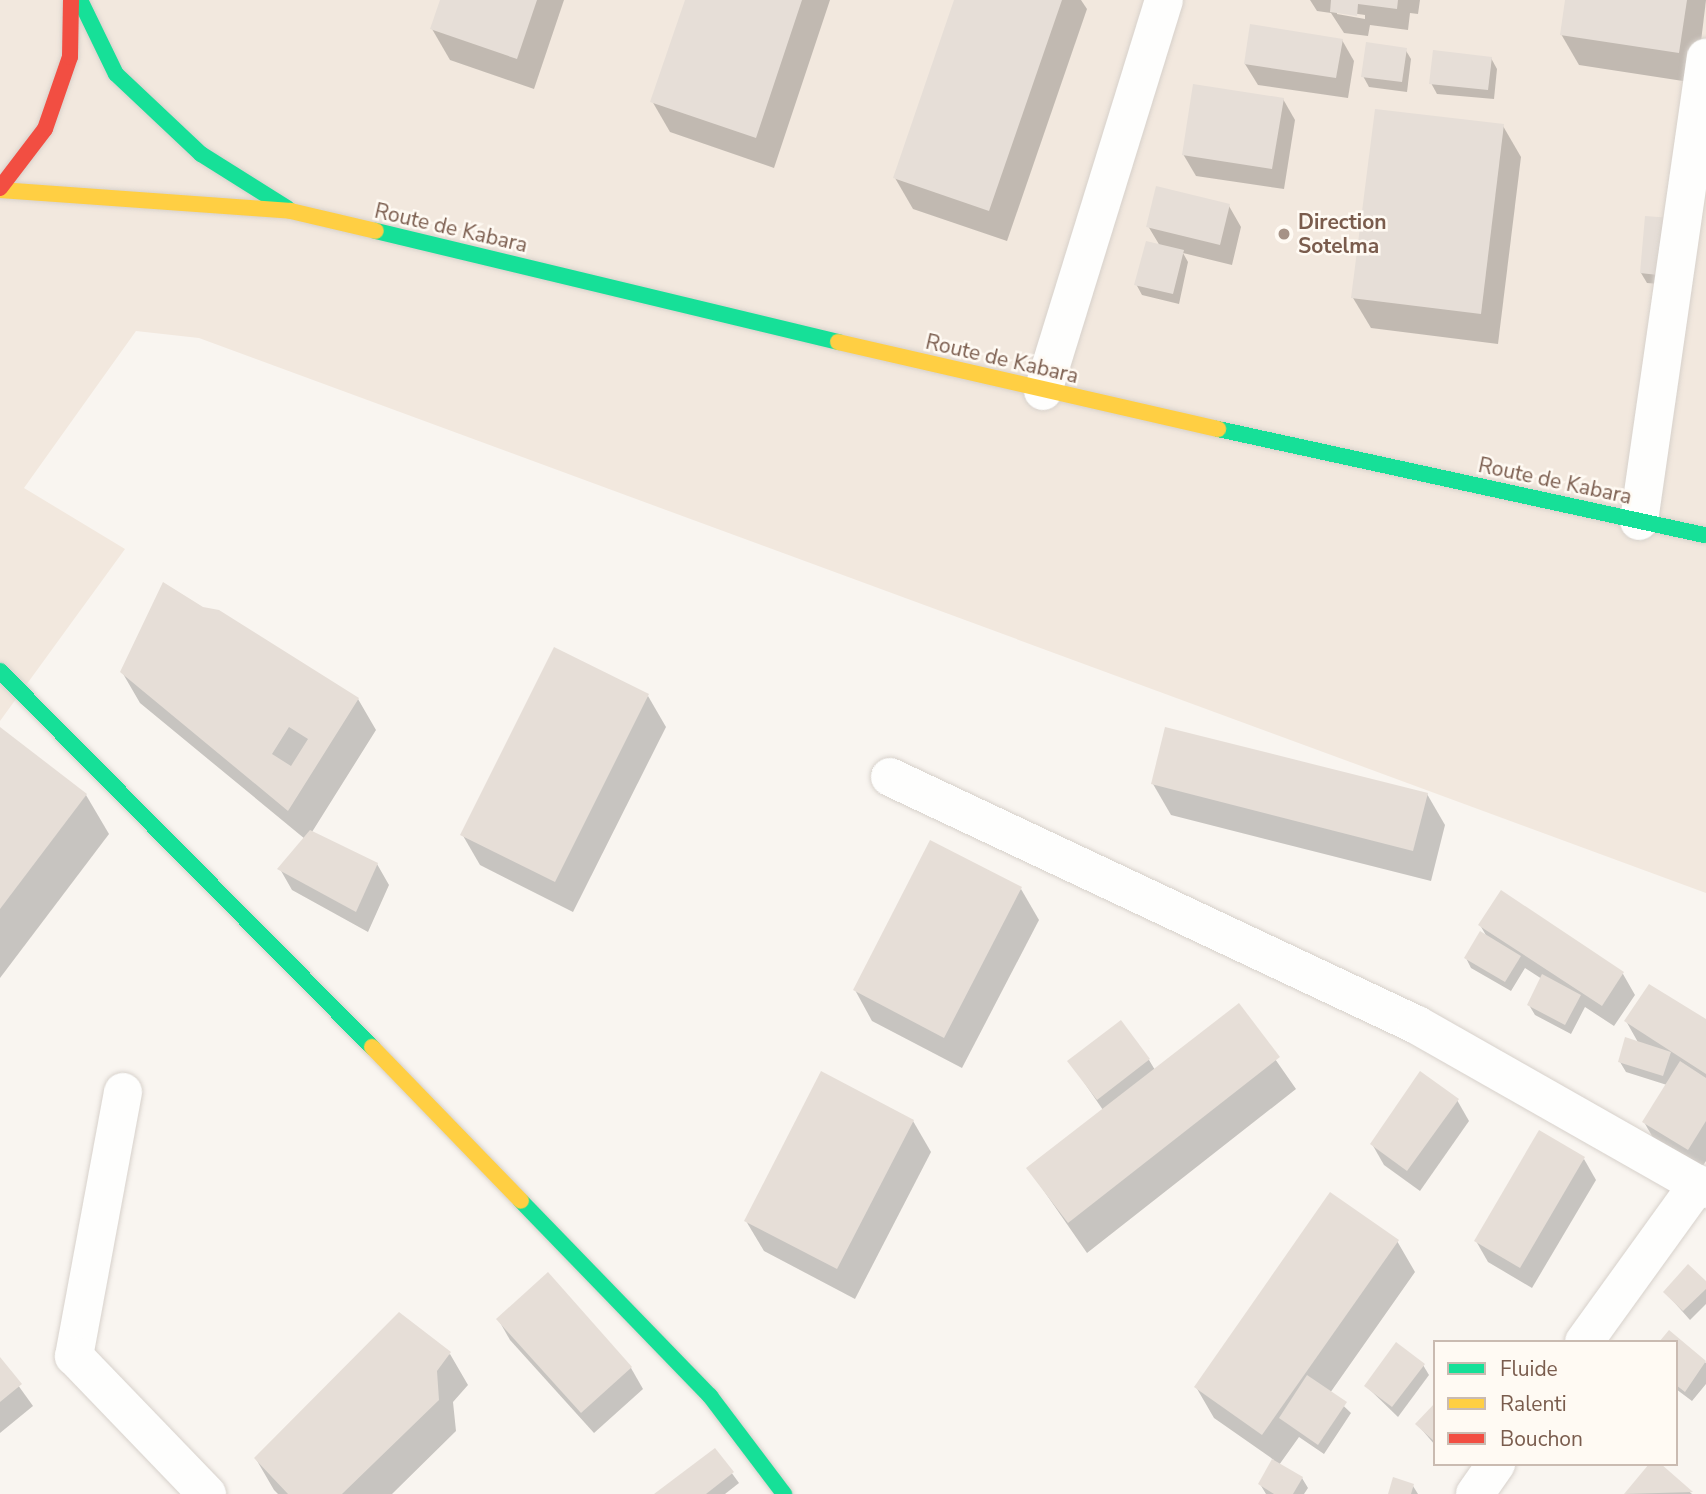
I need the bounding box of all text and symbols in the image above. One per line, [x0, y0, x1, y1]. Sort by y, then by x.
street label: Route de Kabara [372, 198, 530, 258]
place label: Direction Sotelma [1298, 209, 1387, 259]
marker: Direction Sotelma [1276, 226, 1292, 242]
street label: Route de Kabara [923, 329, 1081, 389]
street label: Route de Kabara [1476, 452, 1634, 510]
legend [1433, 1340, 1678, 1466]
text: Fluide [1500, 1355, 1558, 1383]
text: Ralenti [1500, 1390, 1567, 1418]
text: Bouchon [1500, 1425, 1583, 1453]

